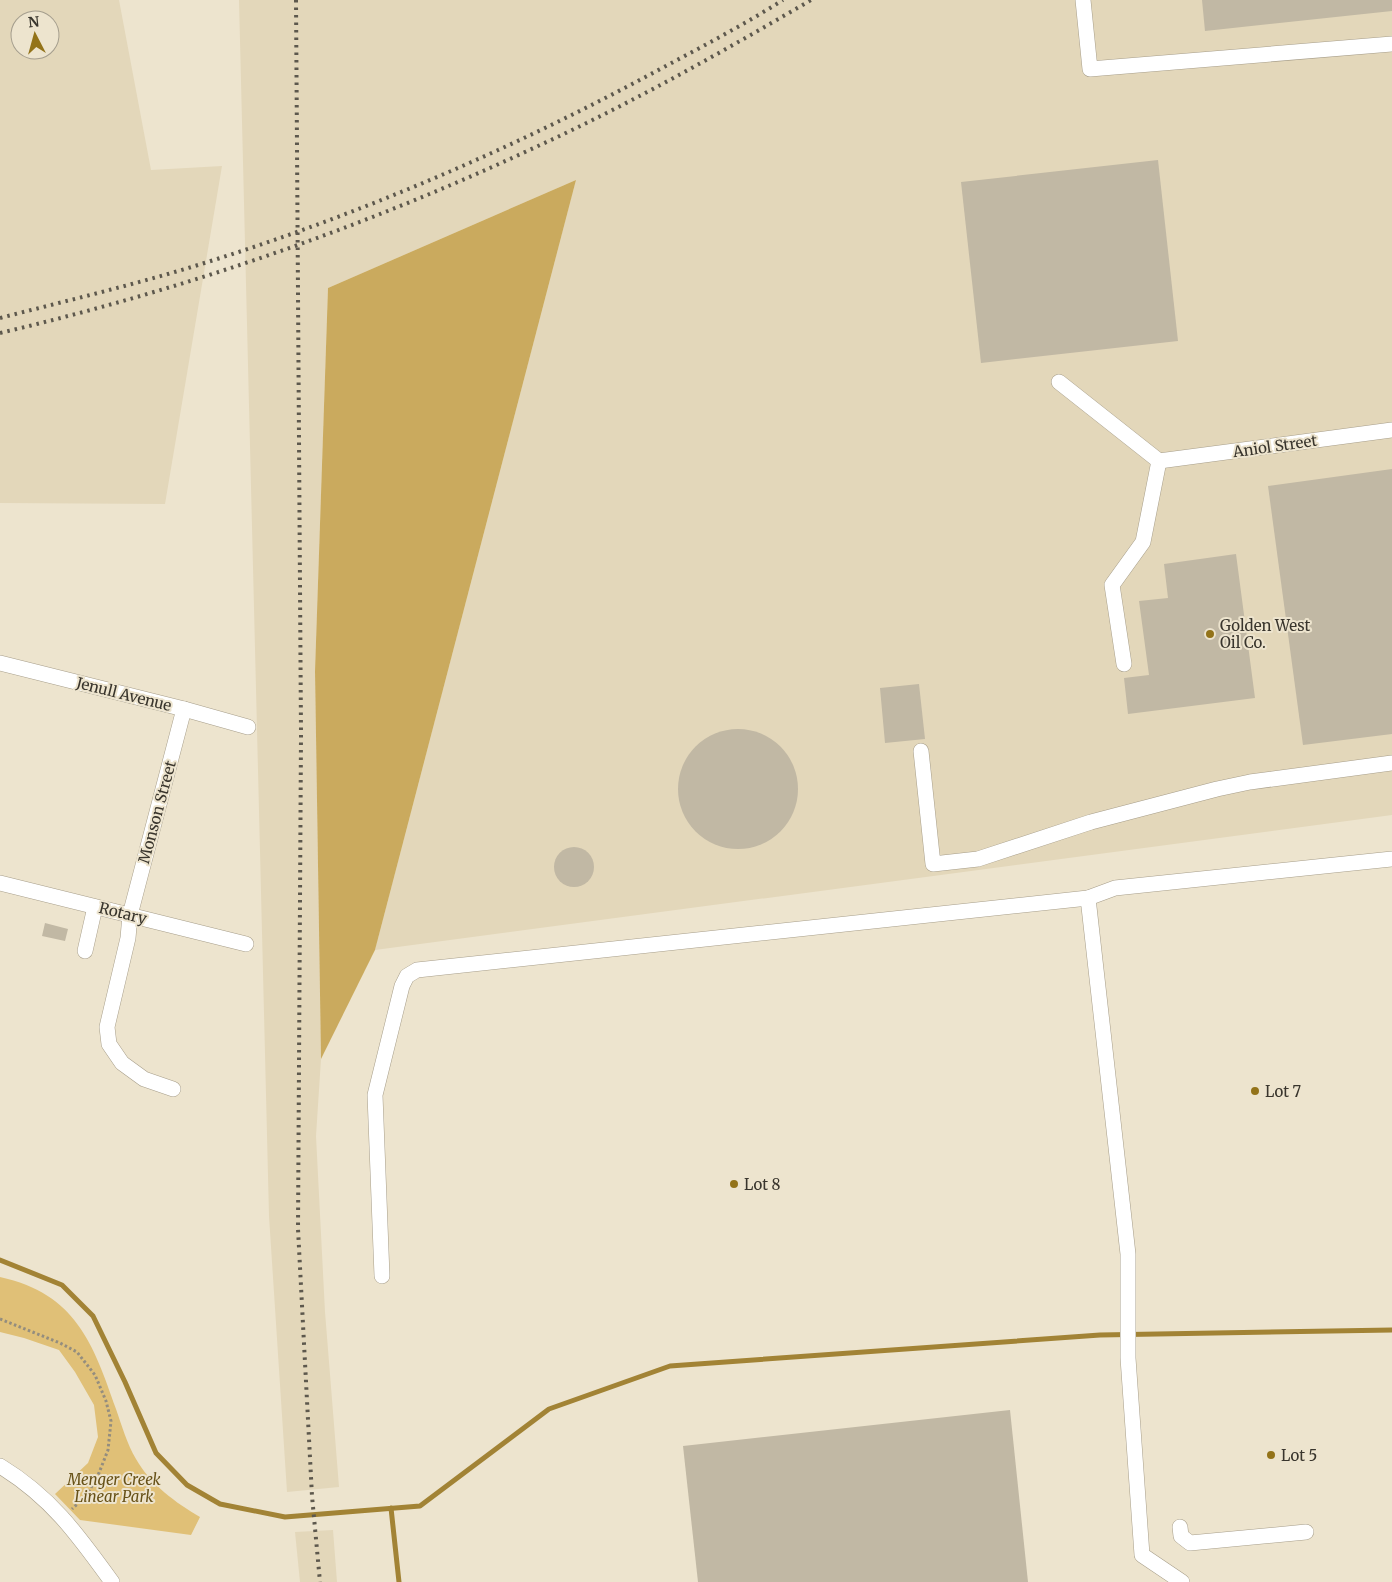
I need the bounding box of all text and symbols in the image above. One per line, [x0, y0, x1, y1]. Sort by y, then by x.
north arrow [10, 10, 60, 60]
text: N [27, 13, 40, 32]
street label: Aniol Street [1231, 431, 1319, 461]
place label: Golden West Oil Co. [1220, 616, 1311, 652]
marker: Golden West Oil Co. [1204, 628, 1216, 640]
street label: Jenull Avenue [73, 673, 174, 715]
street label: Monson Street [134, 758, 180, 866]
street label: Rotary [97, 898, 149, 928]
place label: Lot 7 [1265, 1082, 1302, 1101]
marker: Lot 7 [1249, 1085, 1261, 1097]
place label: Lot 8 [744, 1175, 781, 1194]
marker: Lot 8 [728, 1178, 740, 1190]
place label: Lot 5 [1281, 1446, 1317, 1465]
marker: Lot 5 [1265, 1449, 1277, 1461]
park label: Menger Creek Linear Park [66, 1470, 162, 1506]

